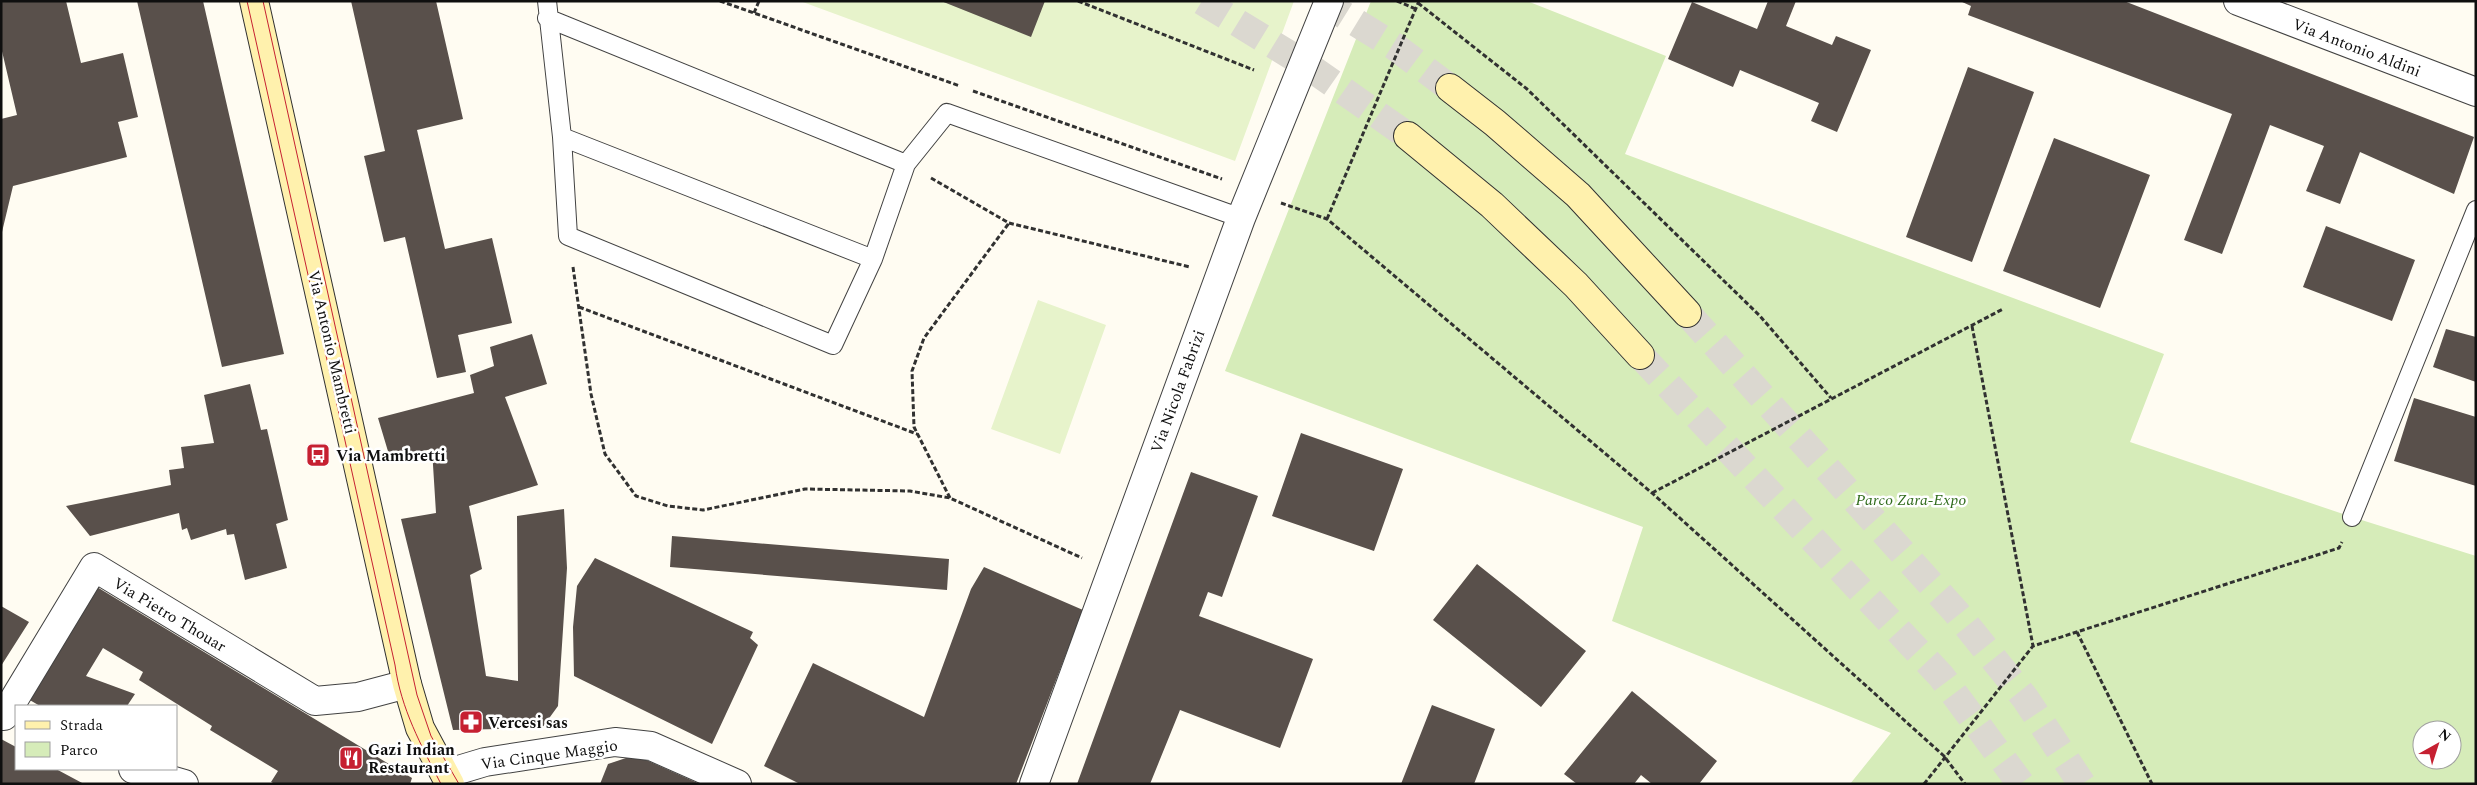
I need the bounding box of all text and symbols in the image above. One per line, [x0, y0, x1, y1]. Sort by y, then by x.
street label: Via Antonio Aldini [2289, 12, 2424, 83]
street label: Via Antonio Mambretti [302, 268, 363, 436]
street label: Via Nicola Fabrizi [1145, 326, 1211, 456]
bus stop icon: Via Mambretti [305, 442, 331, 468]
place label: Via Mambretti [336, 444, 446, 468]
park label: Parco Zara-Expo [1856, 488, 1966, 512]
street label: Via Pietro Thouar [108, 572, 231, 658]
legend [15, 705, 178, 770]
pharmacy icon: Vercesi sas [458, 709, 484, 735]
place label: Vercesi sas [488, 711, 568, 735]
text: Strada [60, 714, 103, 737]
north arrow [2412, 720, 2462, 770]
text: N [2434, 724, 2456, 747]
street label: Via Cinque Maggio [479, 733, 619, 776]
place label: Gazi Indian Restaurant [368, 738, 455, 780]
text: Parco [60, 739, 98, 762]
restaurant icon: Gazi Indian Restaurant [338, 745, 364, 771]

